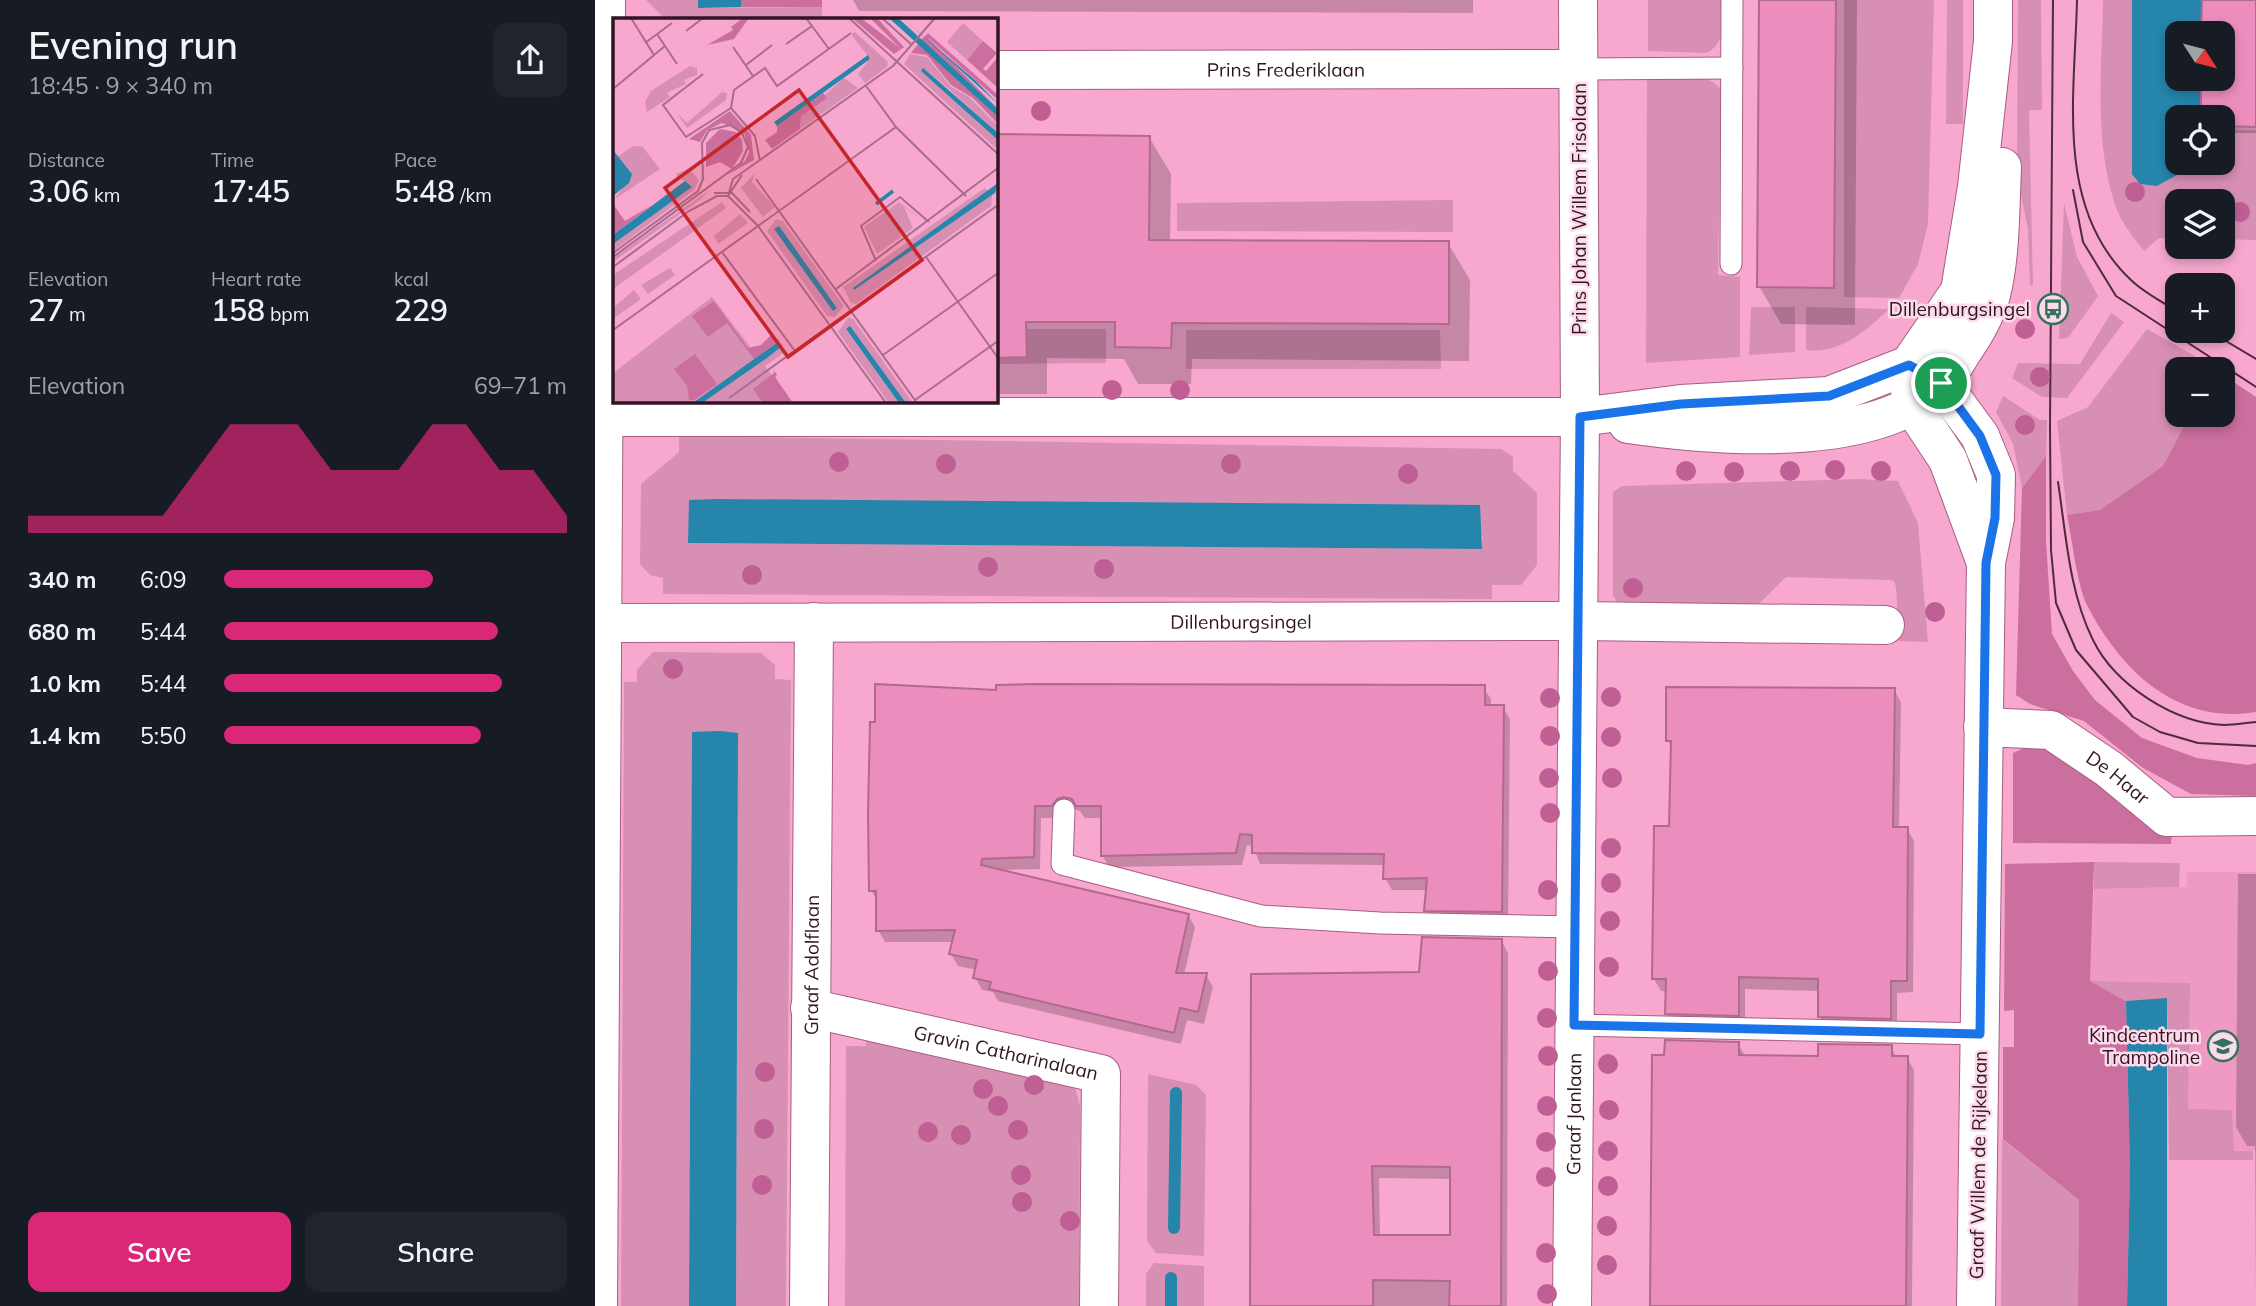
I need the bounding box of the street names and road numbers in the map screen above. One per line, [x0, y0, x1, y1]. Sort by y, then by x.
street label: Prins Frederiklaan [1207, 57, 1365, 82]
street label: Prins Johan Willem Frisolaan [1567, 83, 1591, 335]
street label: Dillenburgsingel [1170, 610, 1312, 634]
street label: De Haar [2082, 745, 2154, 810]
street label: Graaf Adolflaan [799, 895, 824, 1035]
street label: Gravin Catharinalaan [911, 1020, 1101, 1085]
street label: Graaf Willem de Rijkelaan [1964, 1050, 1992, 1280]
street label: Graaf Janlaan [1561, 1053, 1586, 1175]

